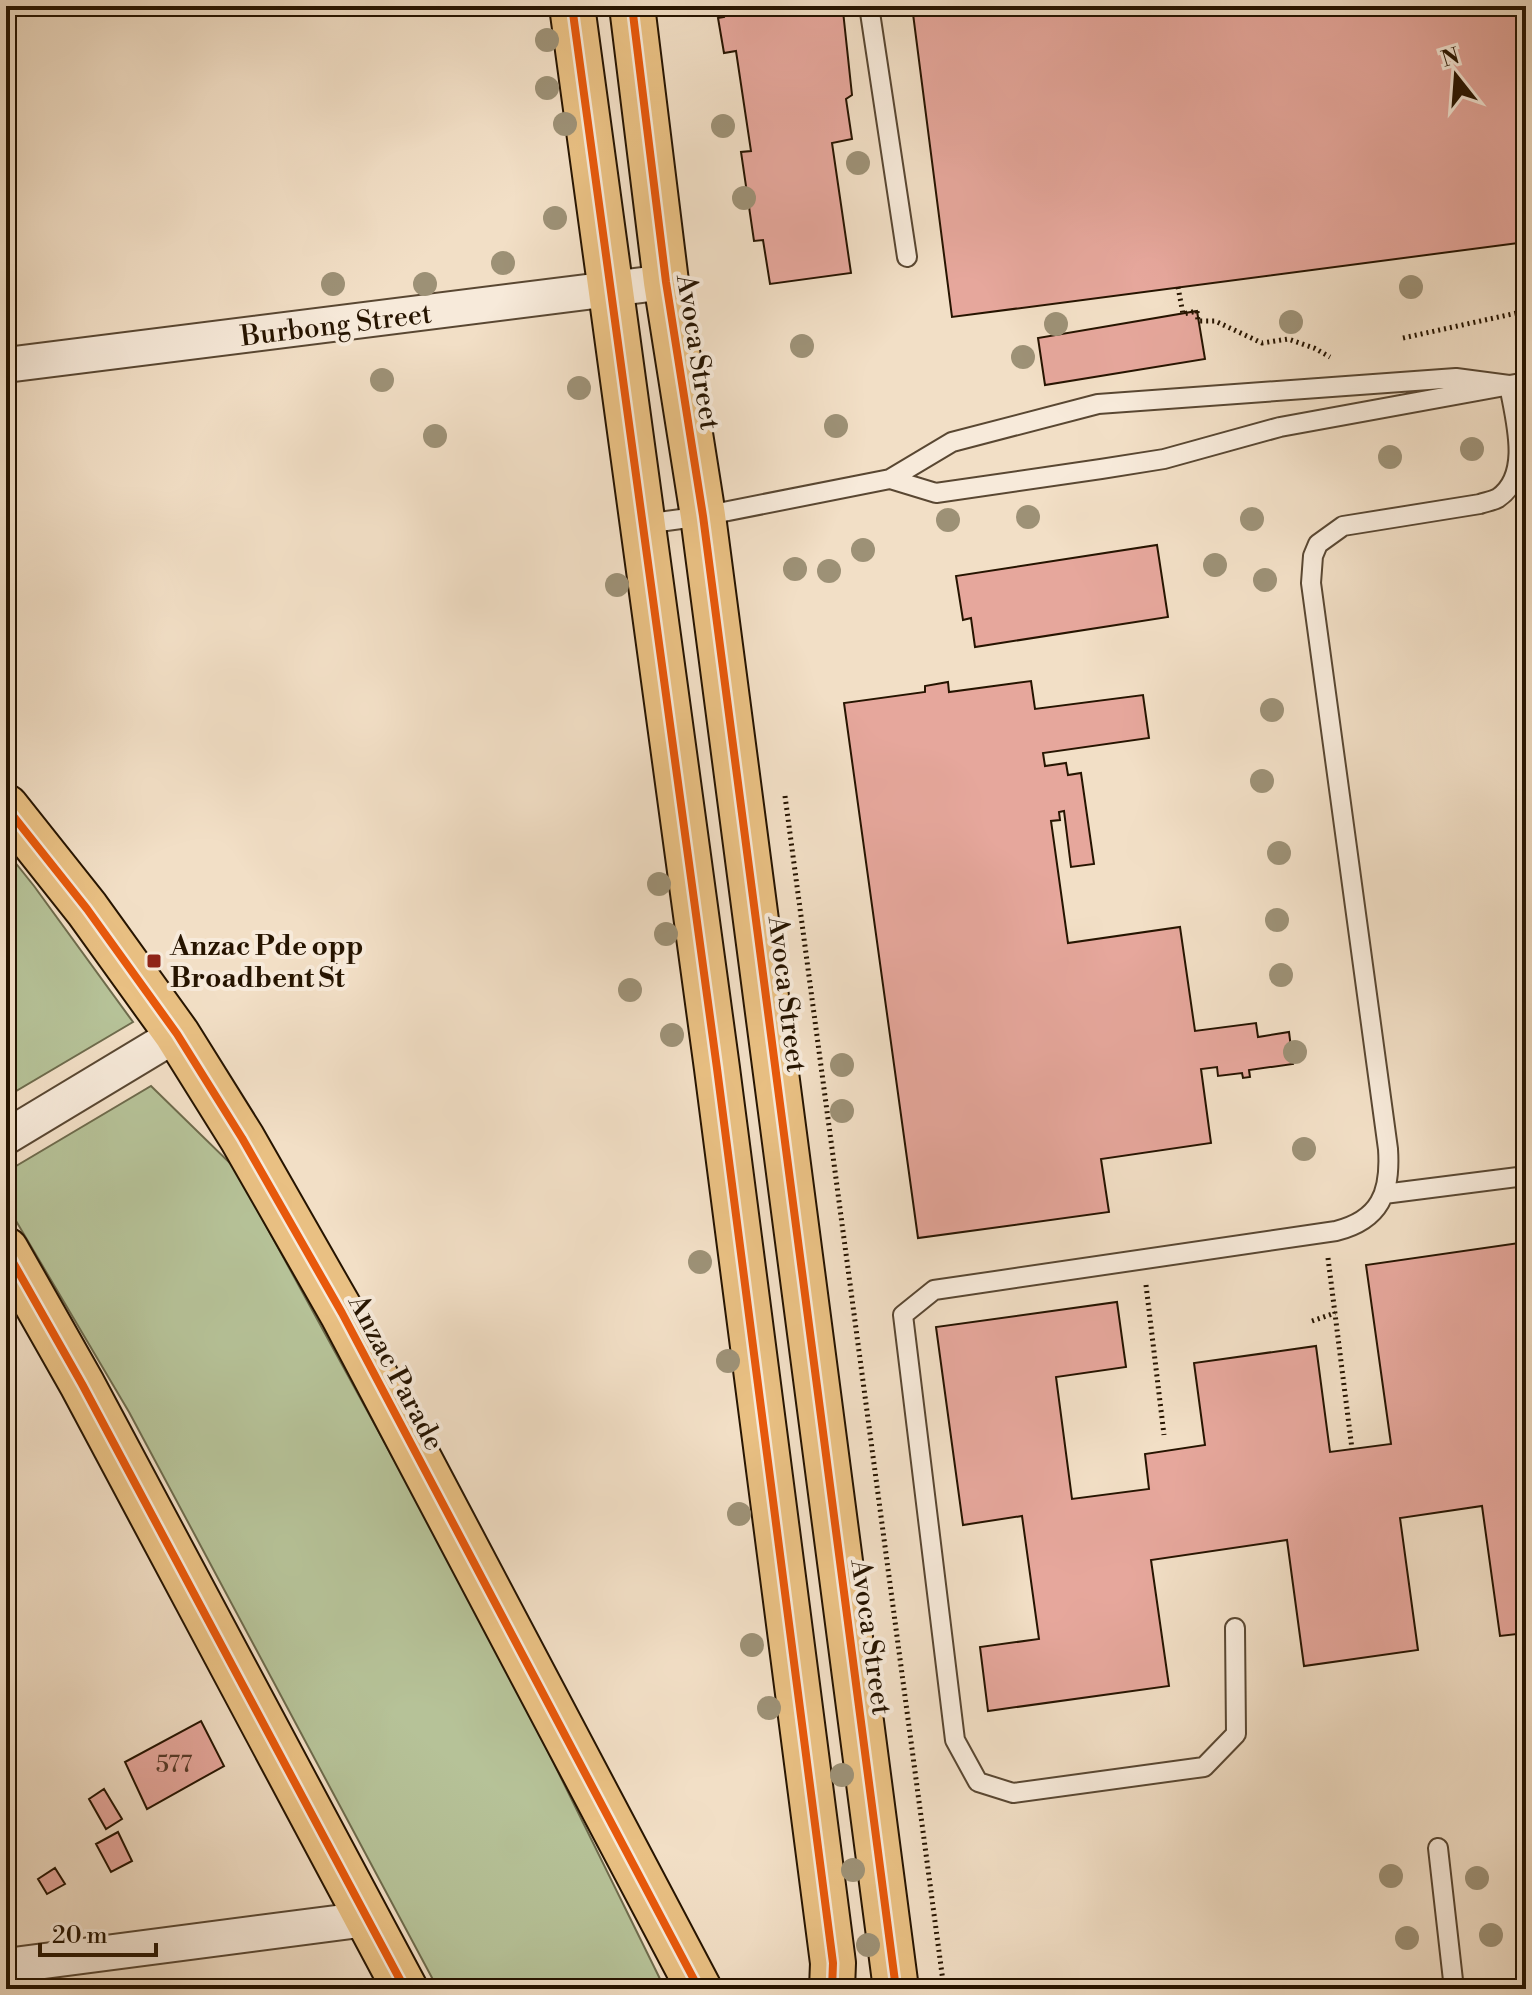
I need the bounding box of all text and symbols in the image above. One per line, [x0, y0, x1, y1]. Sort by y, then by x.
north arrow [1416, 36, 1496, 116]
text: N [1438, 43, 1463, 74]
street label: Avoca Street [668, 271, 727, 433]
street label: Burbong Street [238, 296, 434, 355]
street label: Avoca Street [759, 913, 813, 1074]
place label: Anzac Pde opp Broadbent St [169, 929, 364, 996]
marker: Anzac Pde opp Broadbent St [145, 952, 163, 970]
street label: Anzac Parade [340, 1288, 451, 1457]
street label: Avoca Street [842, 1556, 899, 1717]
house number: 577 [156, 1750, 192, 1780]
scale bar [40, 1907, 156, 1957]
text: 20 m [52, 1921, 108, 1951]

